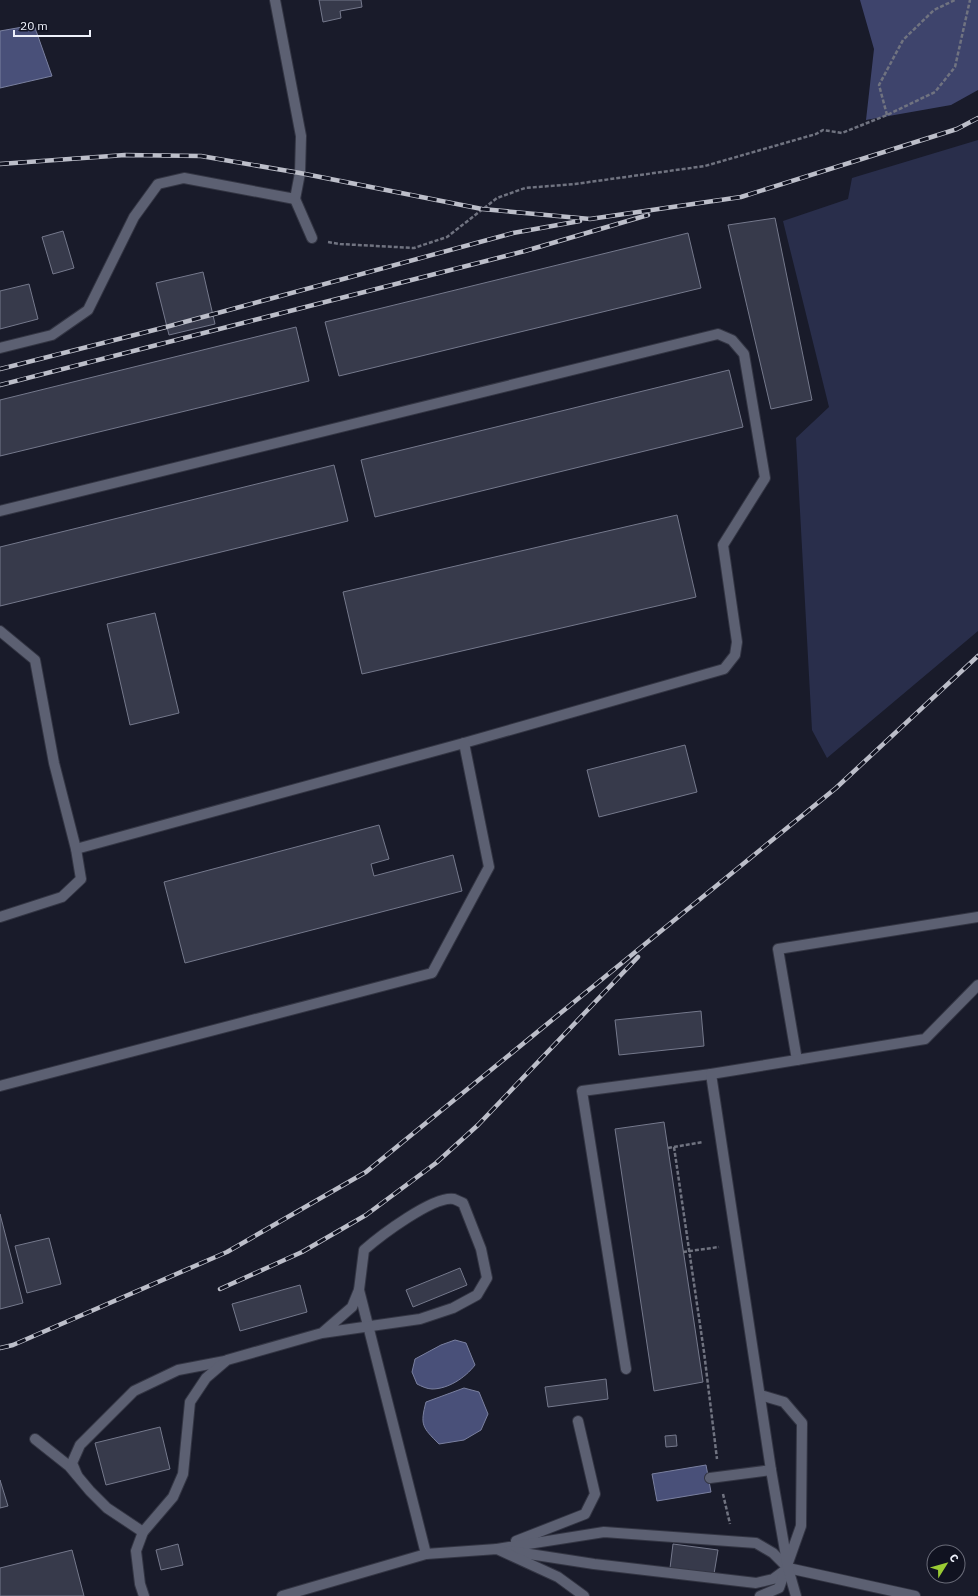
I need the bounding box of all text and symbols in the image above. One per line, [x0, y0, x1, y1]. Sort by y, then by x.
scale bar [14, 12, 90, 38]
text: 20 m [20, 18, 48, 33]
north arrow [926, 1544, 966, 1584]
text: С [946, 1551, 962, 1565]

